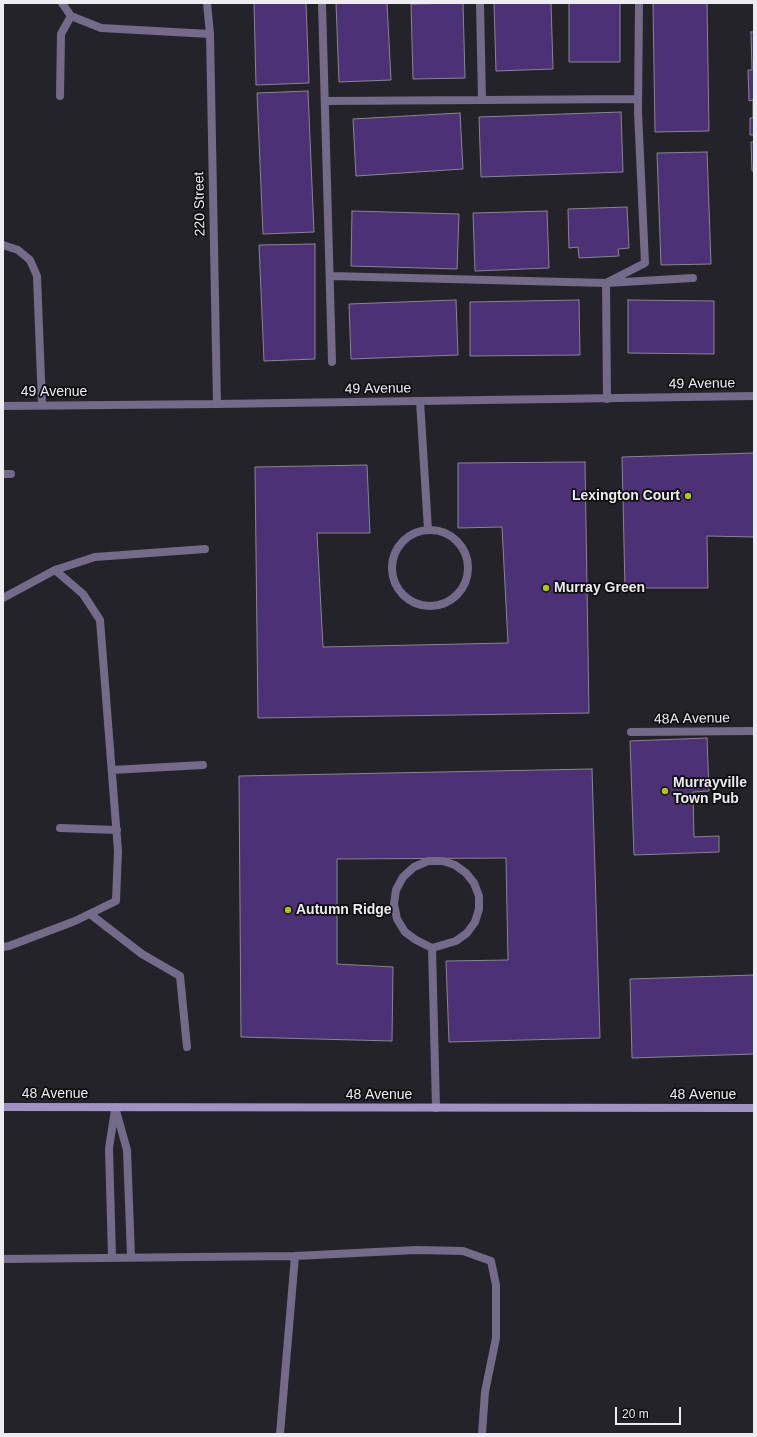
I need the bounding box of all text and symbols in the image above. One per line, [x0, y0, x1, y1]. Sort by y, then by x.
street label: 220 Street [191, 172, 209, 236]
street label: 49 Avenue [669, 375, 735, 393]
street label: 49 Avenue [345, 380, 411, 398]
street label: 49 Avenue [21, 384, 87, 400]
place label: Lexington Court [572, 488, 680, 504]
marker: Lexington Court [683, 491, 693, 501]
place label: Murray Green [554, 580, 645, 596]
marker: Murray Green [541, 583, 551, 593]
street label: 48A Avenue [654, 710, 730, 728]
place label: Murrayville Town Pub [673, 775, 747, 808]
marker: Murrayville Town Pub [660, 786, 670, 796]
place label: Autumn Ridge [296, 902, 392, 918]
marker: Autumn Ridge [283, 905, 293, 915]
street label: 48 Avenue [22, 1086, 88, 1102]
street label: 48 Avenue [346, 1087, 412, 1103]
street label: 48 Avenue [670, 1087, 736, 1103]
scale bar [617, 1399, 683, 1425]
text: 20 m [622, 1407, 649, 1421]

